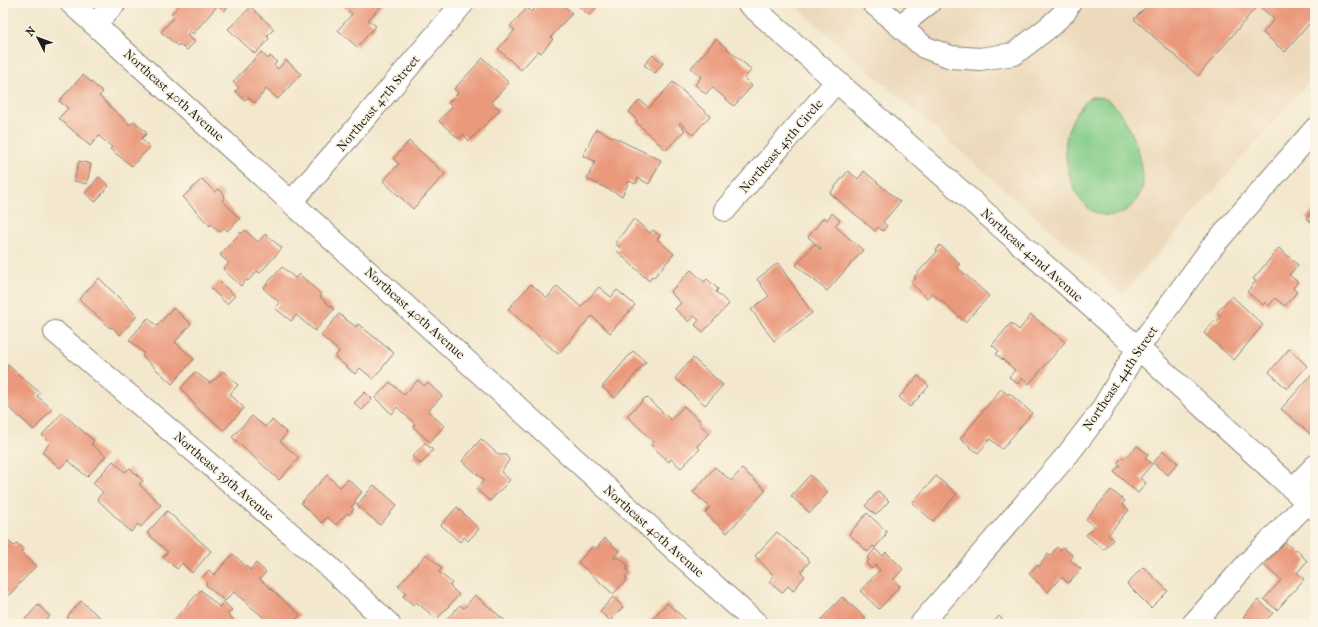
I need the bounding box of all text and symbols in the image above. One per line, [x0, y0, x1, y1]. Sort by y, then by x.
north arrow [18, 18, 58, 58]
text: N [23, 24, 39, 39]
street label: Northeast 40th Avenue [121, 46, 228, 144]
street label: Northeast 47th Street [333, 52, 423, 154]
street label: Northeast 45th Circle [736, 96, 826, 196]
street label: Northeast 42nd Avenue [978, 205, 1086, 305]
street label: Northeast 40th Avenue [362, 264, 469, 362]
street label: Northeast 44th Street [1079, 323, 1161, 433]
street label: Northeast 39th Avenue [171, 429, 277, 524]
street label: Northeast 40th Avenue [601, 482, 708, 580]

